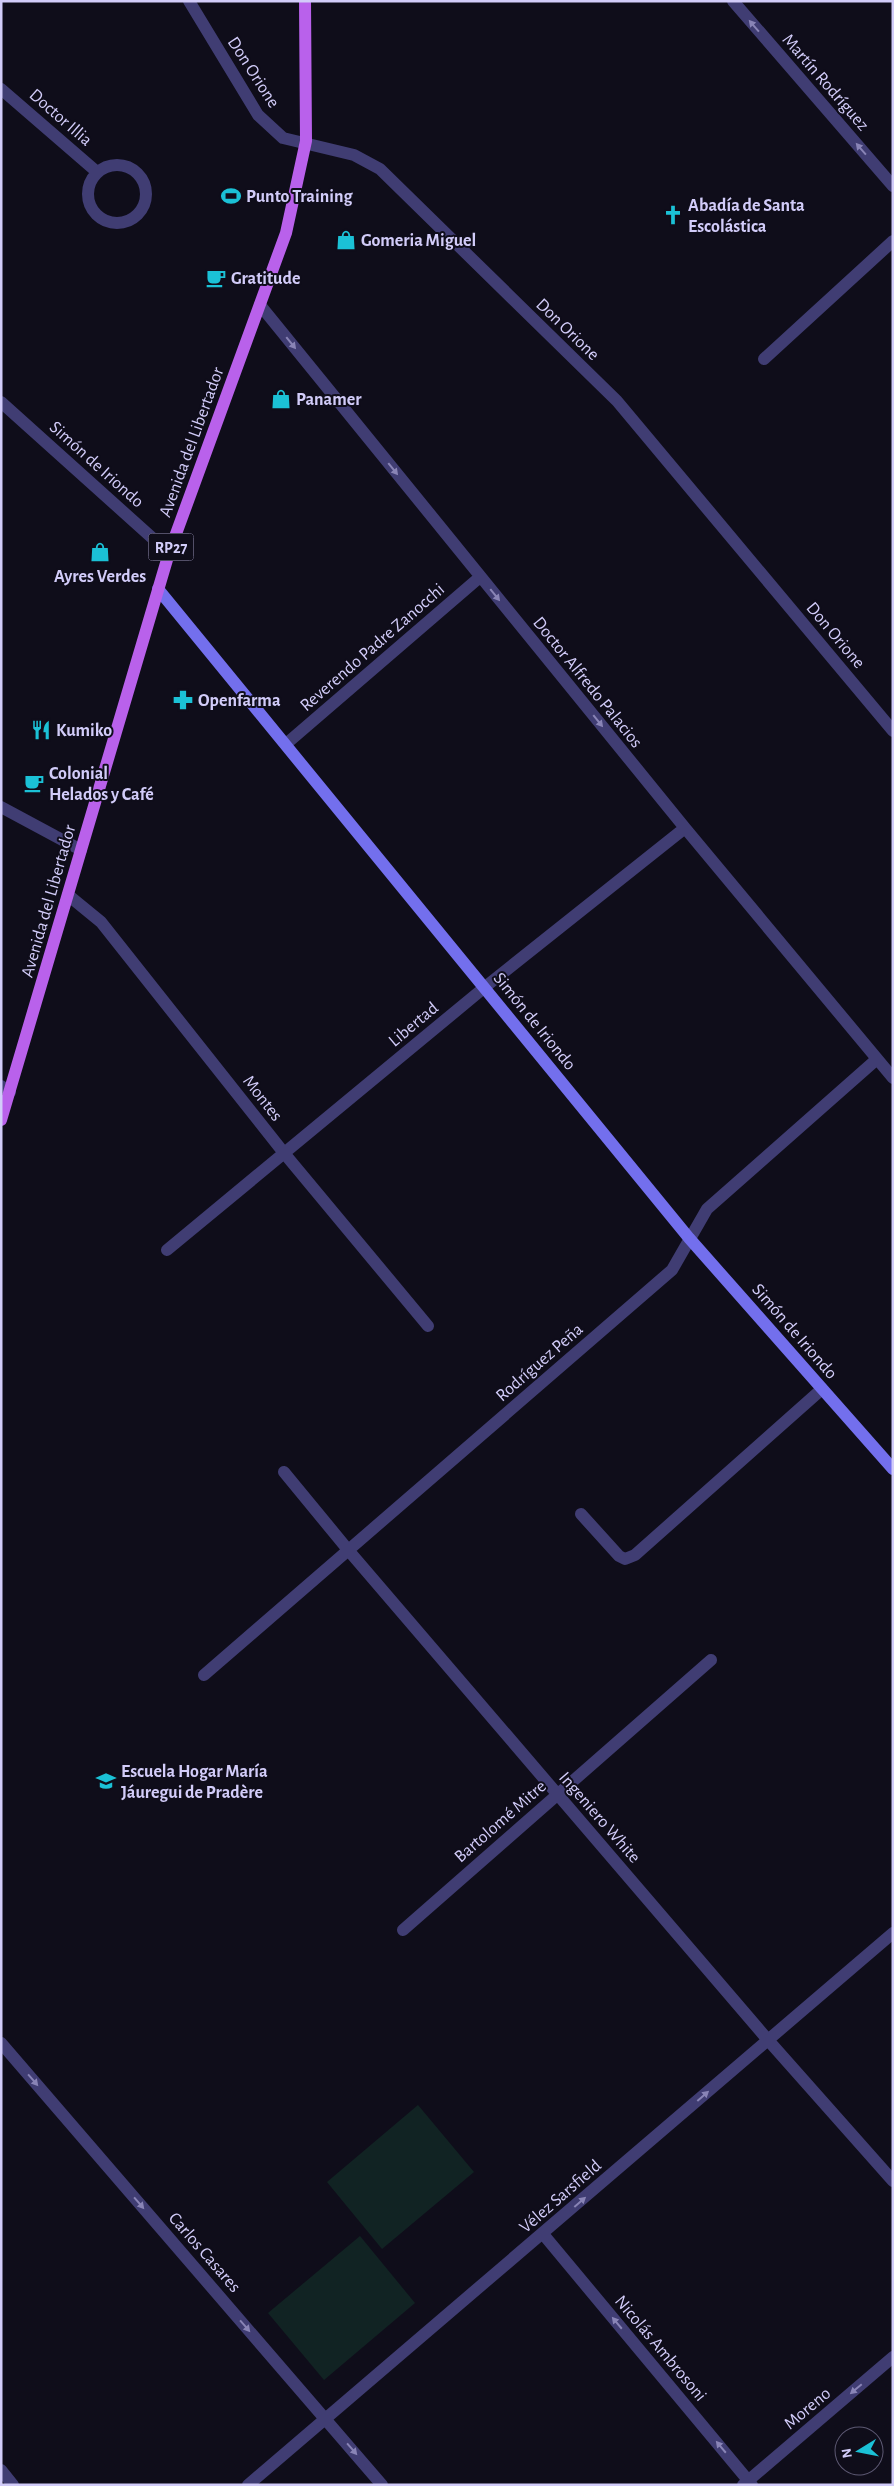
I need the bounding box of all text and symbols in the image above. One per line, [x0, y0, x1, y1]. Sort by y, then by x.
one-way arrow [749, 20, 760, 33]
street label: Martín Rodríguez [779, 31, 872, 134]
street label: Don Orione [224, 34, 283, 111]
street label: Doctor Illia [26, 86, 95, 150]
one-way arrow [855, 143, 867, 155]
sports icon: Punto Training [220, 185, 242, 207]
place label: Punto Training [246, 188, 353, 206]
place label: Abadía de Santa Escolástica [688, 197, 805, 236]
church icon: Abadía de Santa Escolástica [662, 204, 684, 226]
shop icon: Gomeria Miguel [335, 229, 357, 251]
place label: Gomeria Miguel [361, 232, 476, 250]
cafe icon: Gratitude [205, 267, 227, 289]
place label: Gratitude [231, 270, 300, 288]
street label: Don Orione [532, 295, 602, 364]
one-way arrow [285, 336, 296, 349]
street label: Avenida del Libertador [156, 365, 227, 520]
shop icon: Panamer [270, 388, 292, 410]
place label: Panamer [296, 391, 362, 409]
street label: Simón de Iriondo [46, 418, 147, 512]
one-way arrow [387, 462, 398, 475]
road number: RP27 [148, 534, 194, 560]
shop icon: Ayres Verdes [89, 541, 111, 563]
place label: Ayres Verdes [54, 568, 146, 586]
street label: Reverendo Padre Zanocchi [297, 580, 448, 715]
one-way arrow [490, 588, 501, 601]
street label: Don Orione [803, 599, 868, 672]
street label: Doctor Alfredo Palacios [529, 614, 645, 751]
pharmacy icon: Openfarma [172, 689, 194, 711]
place label: Openfarma [198, 692, 281, 710]
one-way arrow [592, 714, 603, 727]
restaurant icon: Kumiko [30, 719, 52, 741]
place label: Kumiko [56, 722, 112, 740]
place label: Colonial Helados y Café [49, 765, 154, 804]
cafe icon: Colonial Helados y Café [23, 772, 45, 794]
street label: Avenida del Libertador [19, 823, 79, 980]
street label: Simón de Iriondo [490, 969, 579, 1074]
street label: Libertad [385, 999, 442, 1050]
street label: Montes [239, 1072, 285, 1125]
street label: Simón de Iriondo [748, 1281, 840, 1383]
street label: Rodríguez Peña [493, 1320, 587, 1405]
place label: Escuela Hogar María Jáuregui de Pradère [121, 1763, 268, 1802]
street label: Ingeniero White [555, 1769, 643, 1867]
school or university icon: Escuela Hogar María Jáuregui de Pradère [95, 1770, 117, 1792]
street label: Bartolomé Mitre [451, 1777, 550, 1866]
one-way arrow [27, 2073, 39, 2085]
one-way arrow [696, 2091, 709, 2102]
street label: Vélez Sarsfield [516, 2157, 605, 2237]
one-way arrow [134, 2196, 145, 2209]
one-way arrow [573, 2197, 586, 2208]
street label: Carlos Casares [165, 2209, 244, 2296]
street label: Nicolás Ambrosoni [611, 2292, 710, 2405]
one-way arrow [611, 2317, 622, 2330]
one-way arrow [240, 2319, 251, 2332]
one-way arrow [850, 2383, 862, 2395]
street label: Moreno [781, 2384, 835, 2433]
north arrow [834, 2426, 884, 2476]
one-way arrow [346, 2442, 357, 2455]
one-way arrow [715, 2442, 727, 2454]
text: N [839, 2447, 855, 2459]

